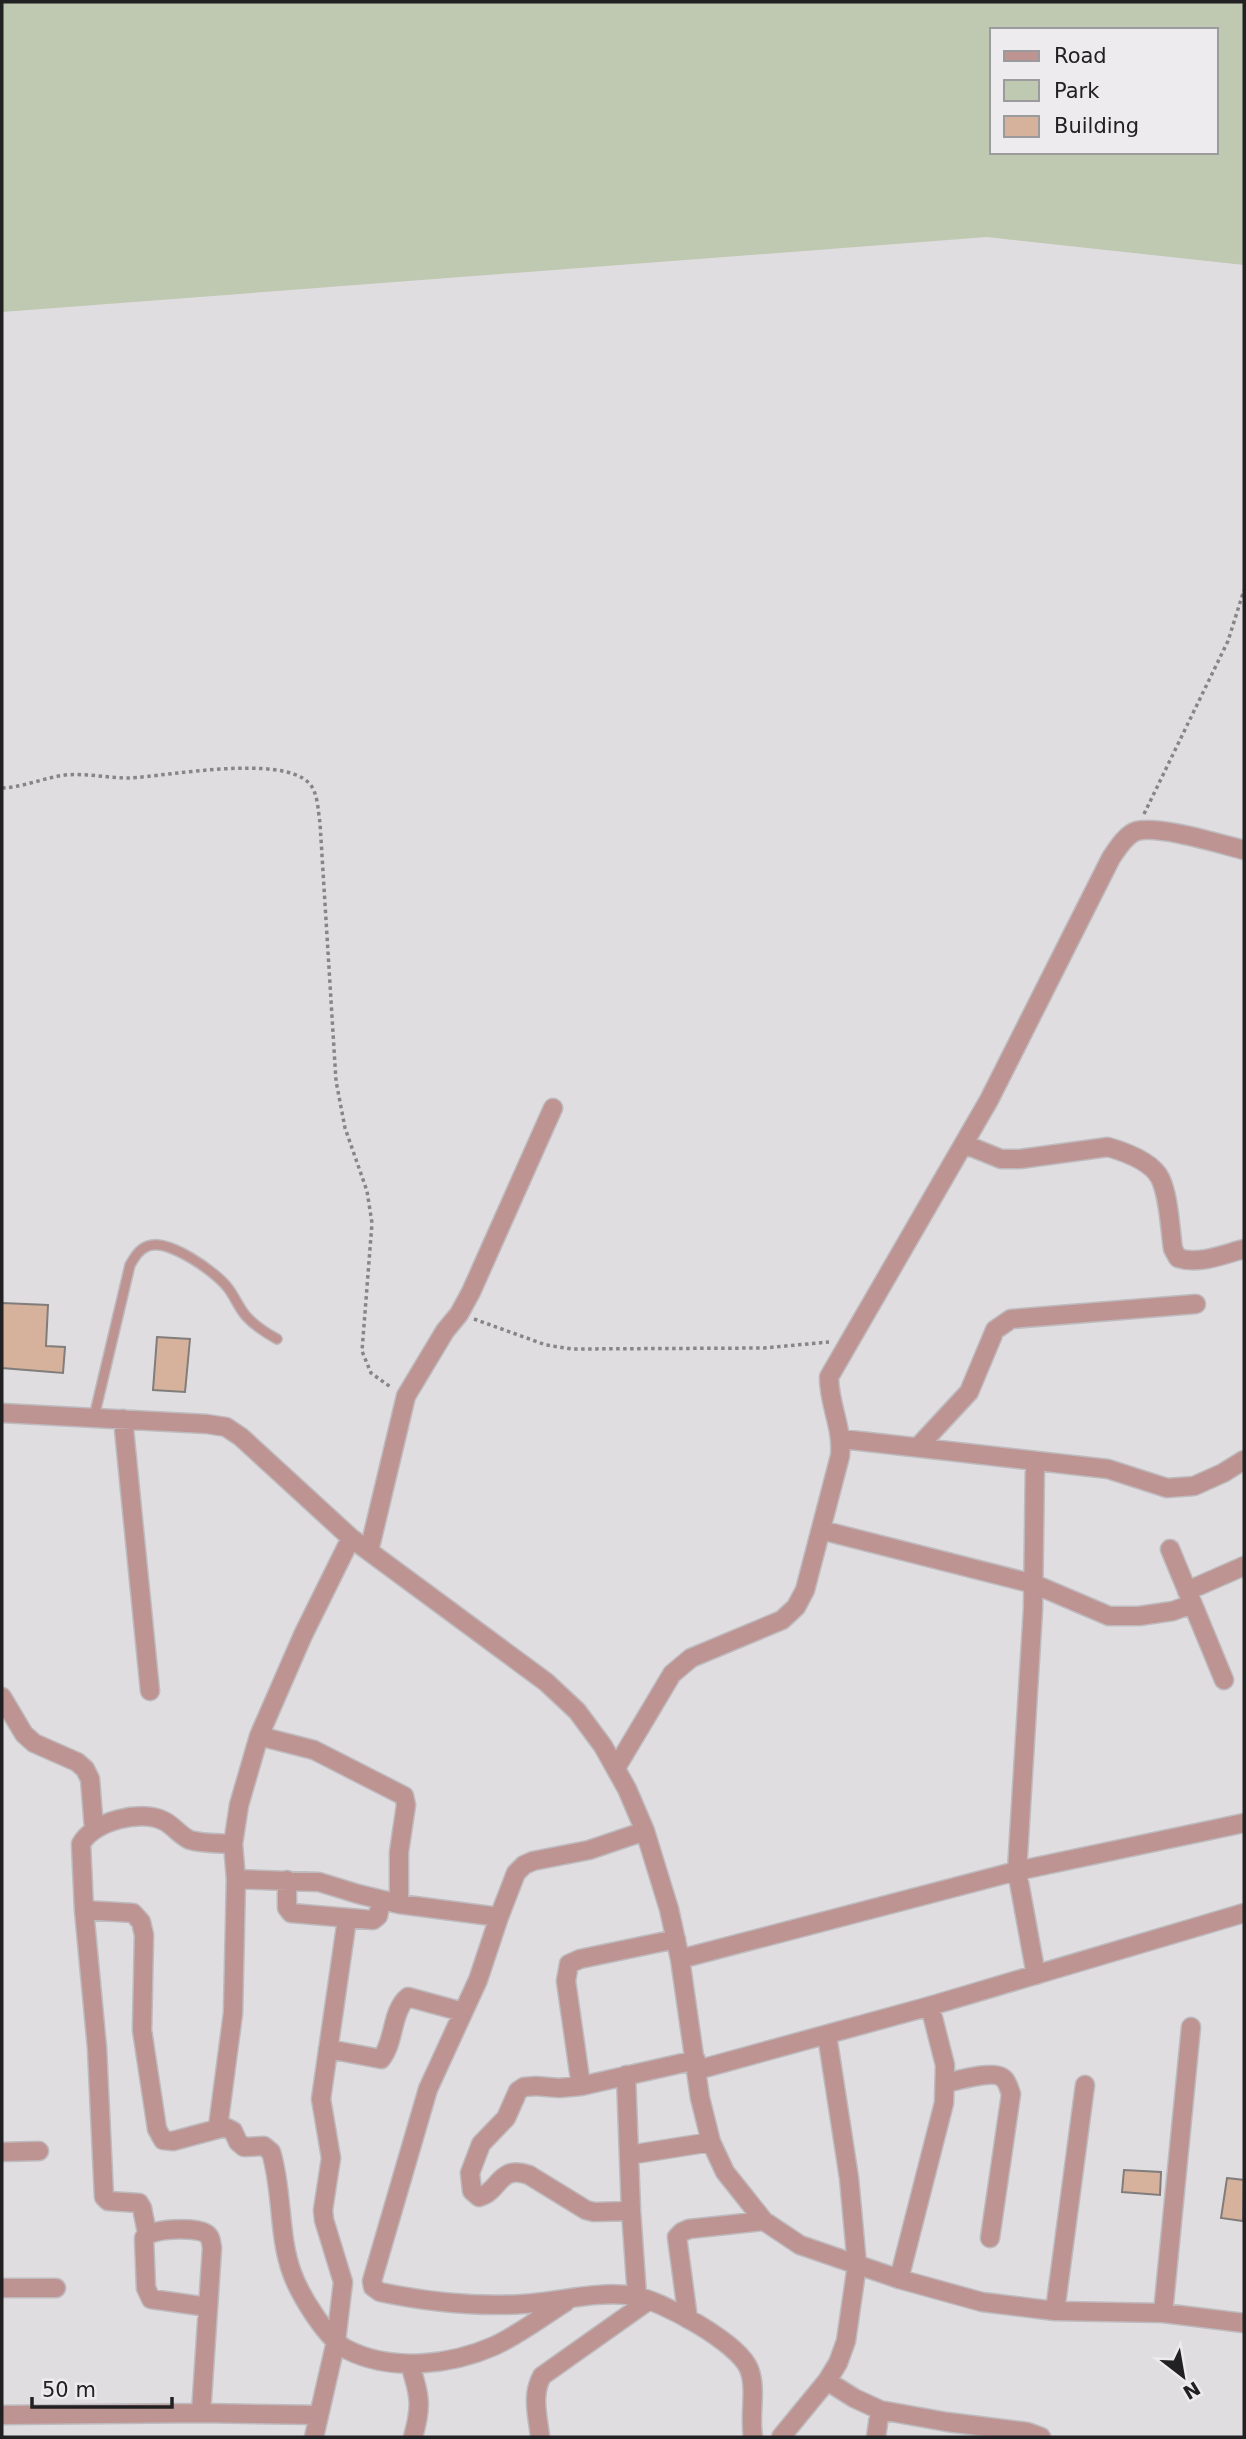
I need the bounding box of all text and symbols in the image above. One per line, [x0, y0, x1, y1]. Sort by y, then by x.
legend [990, 28, 1218, 154]
text: Road [1054, 44, 1107, 68]
text: Park [1054, 79, 1100, 103]
text: Building [1054, 114, 1139, 138]
north arrow [1148, 2341, 1218, 2411]
scale bar [32, 2366, 172, 2410]
text: N [1179, 2377, 1204, 2404]
text: 50 m [42, 2378, 96, 2402]

